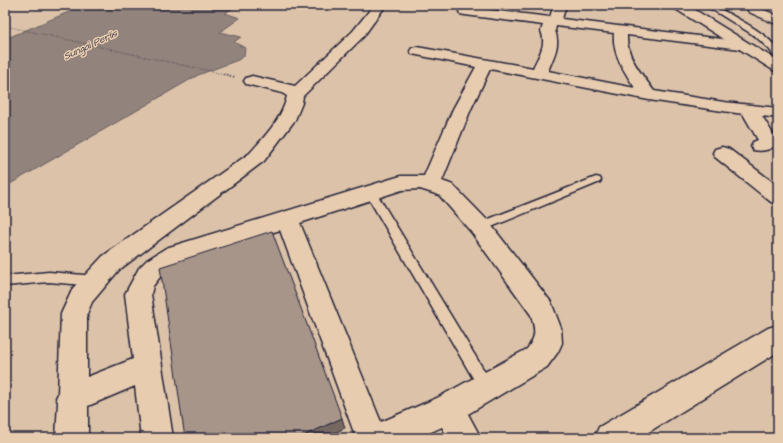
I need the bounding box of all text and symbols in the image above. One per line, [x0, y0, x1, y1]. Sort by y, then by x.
water label: Sungai Perlis [61, 26, 121, 64]

